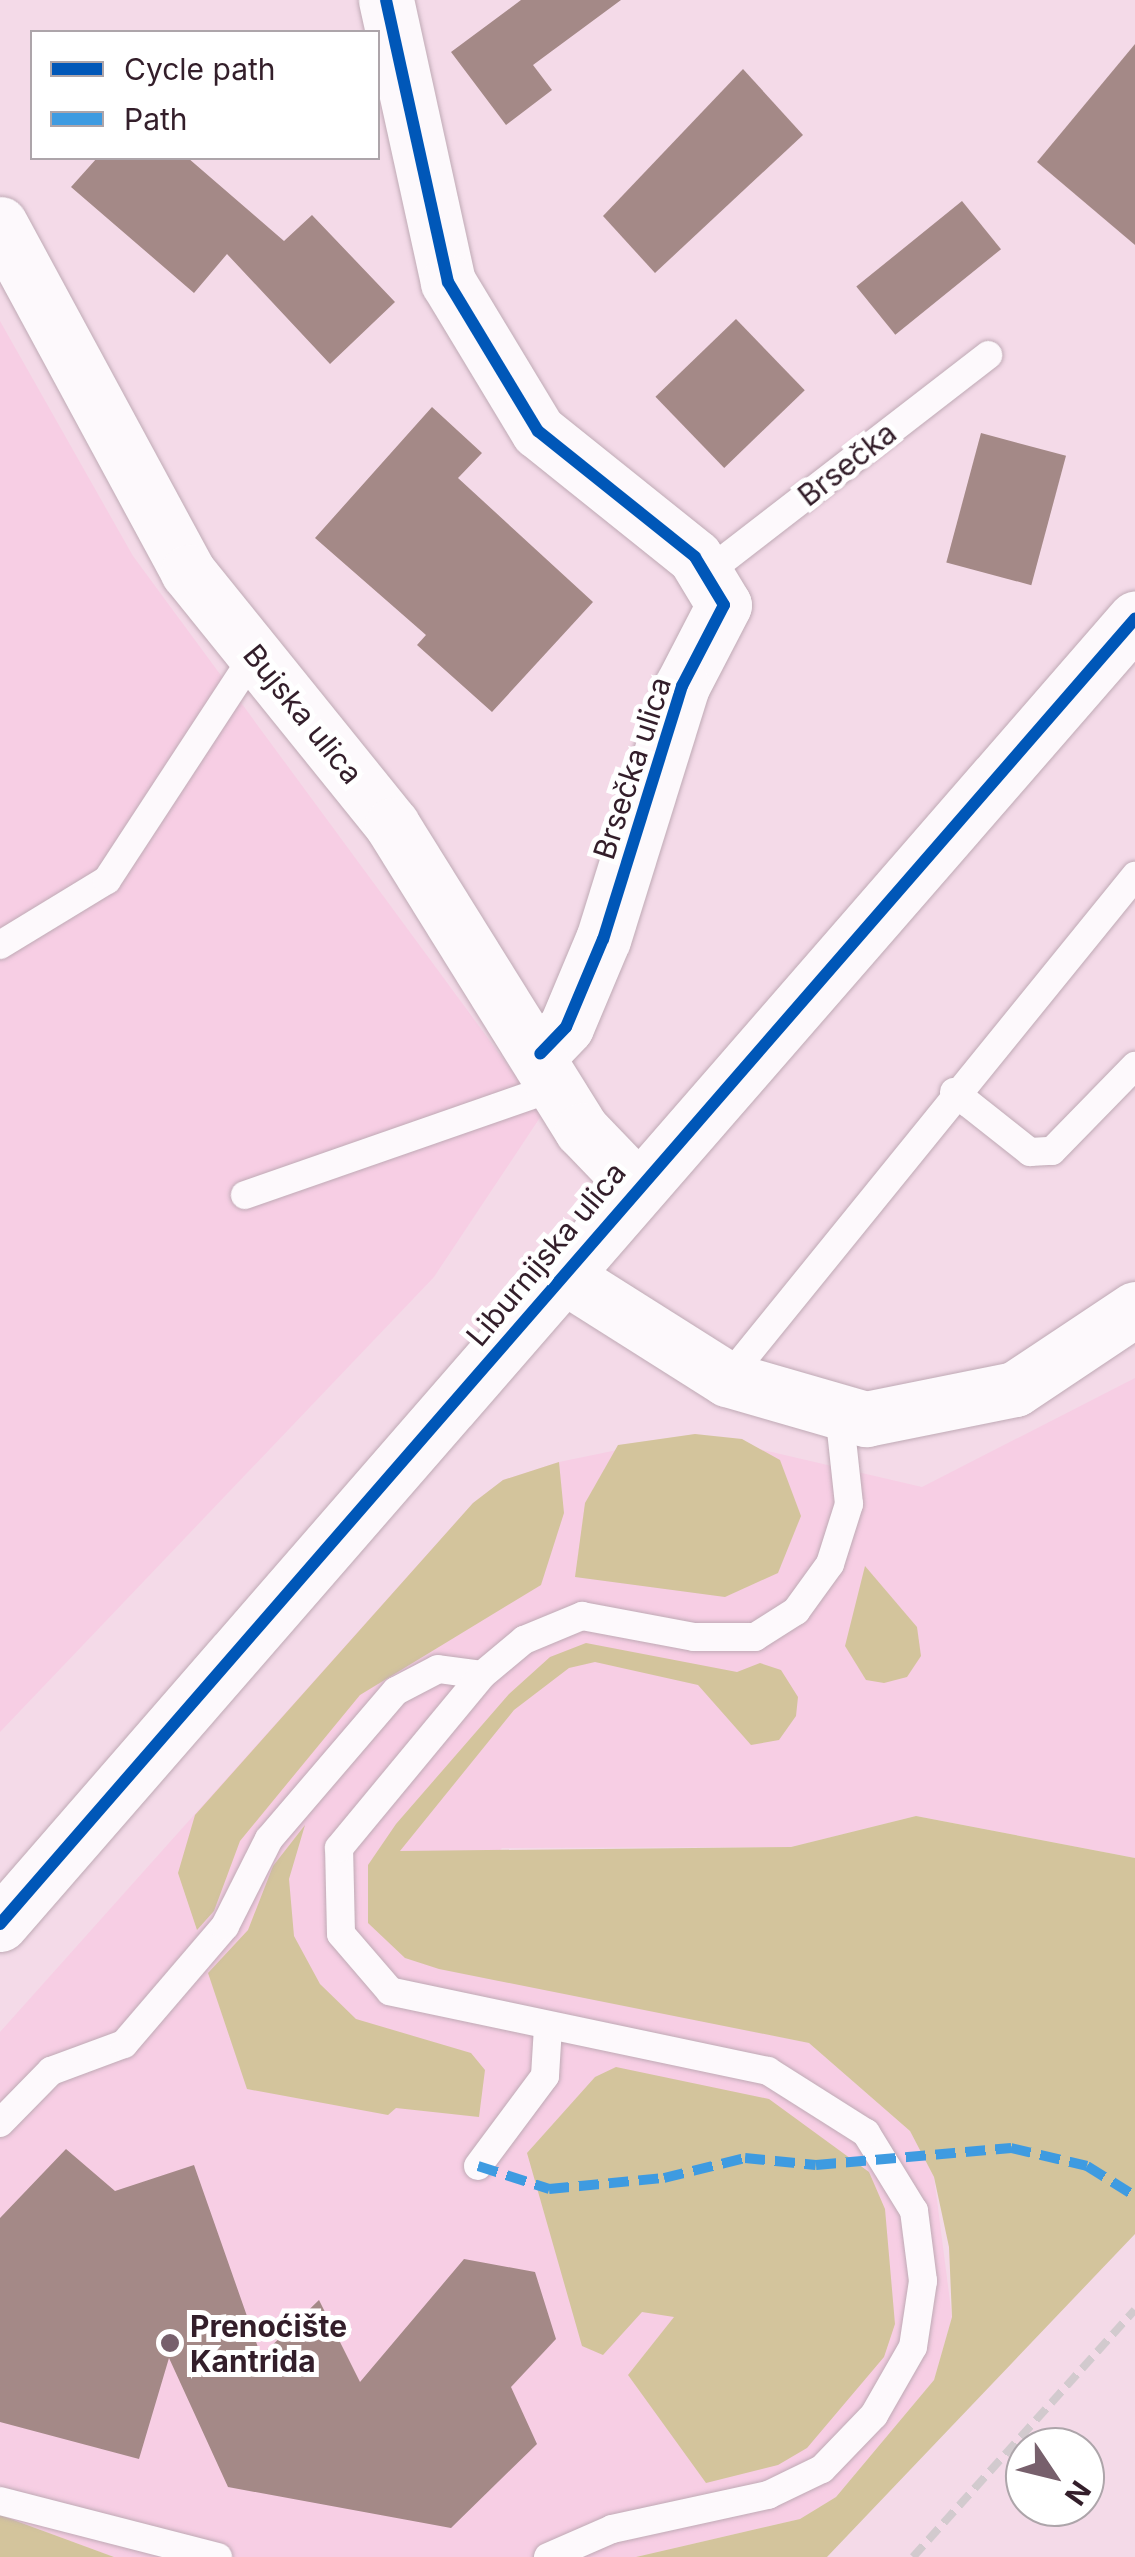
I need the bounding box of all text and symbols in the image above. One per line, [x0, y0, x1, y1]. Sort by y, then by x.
legend [30, 30, 380, 160]
text: Cycle path [124, 51, 276, 87]
text: Path [124, 101, 188, 137]
street label: Brsečka [791, 415, 903, 513]
street label: Bujska ulica [236, 637, 370, 791]
street label: Brsečka ulica [586, 672, 678, 864]
street label: Liburnijska ulica [459, 1155, 633, 1353]
place label: Prenoćište Kantrida [190, 2308, 347, 2378]
marker: Prenoćište Kantrida [159, 2332, 181, 2354]
north arrow [1005, 2427, 1105, 2527]
text: N [1058, 2475, 1098, 2512]

